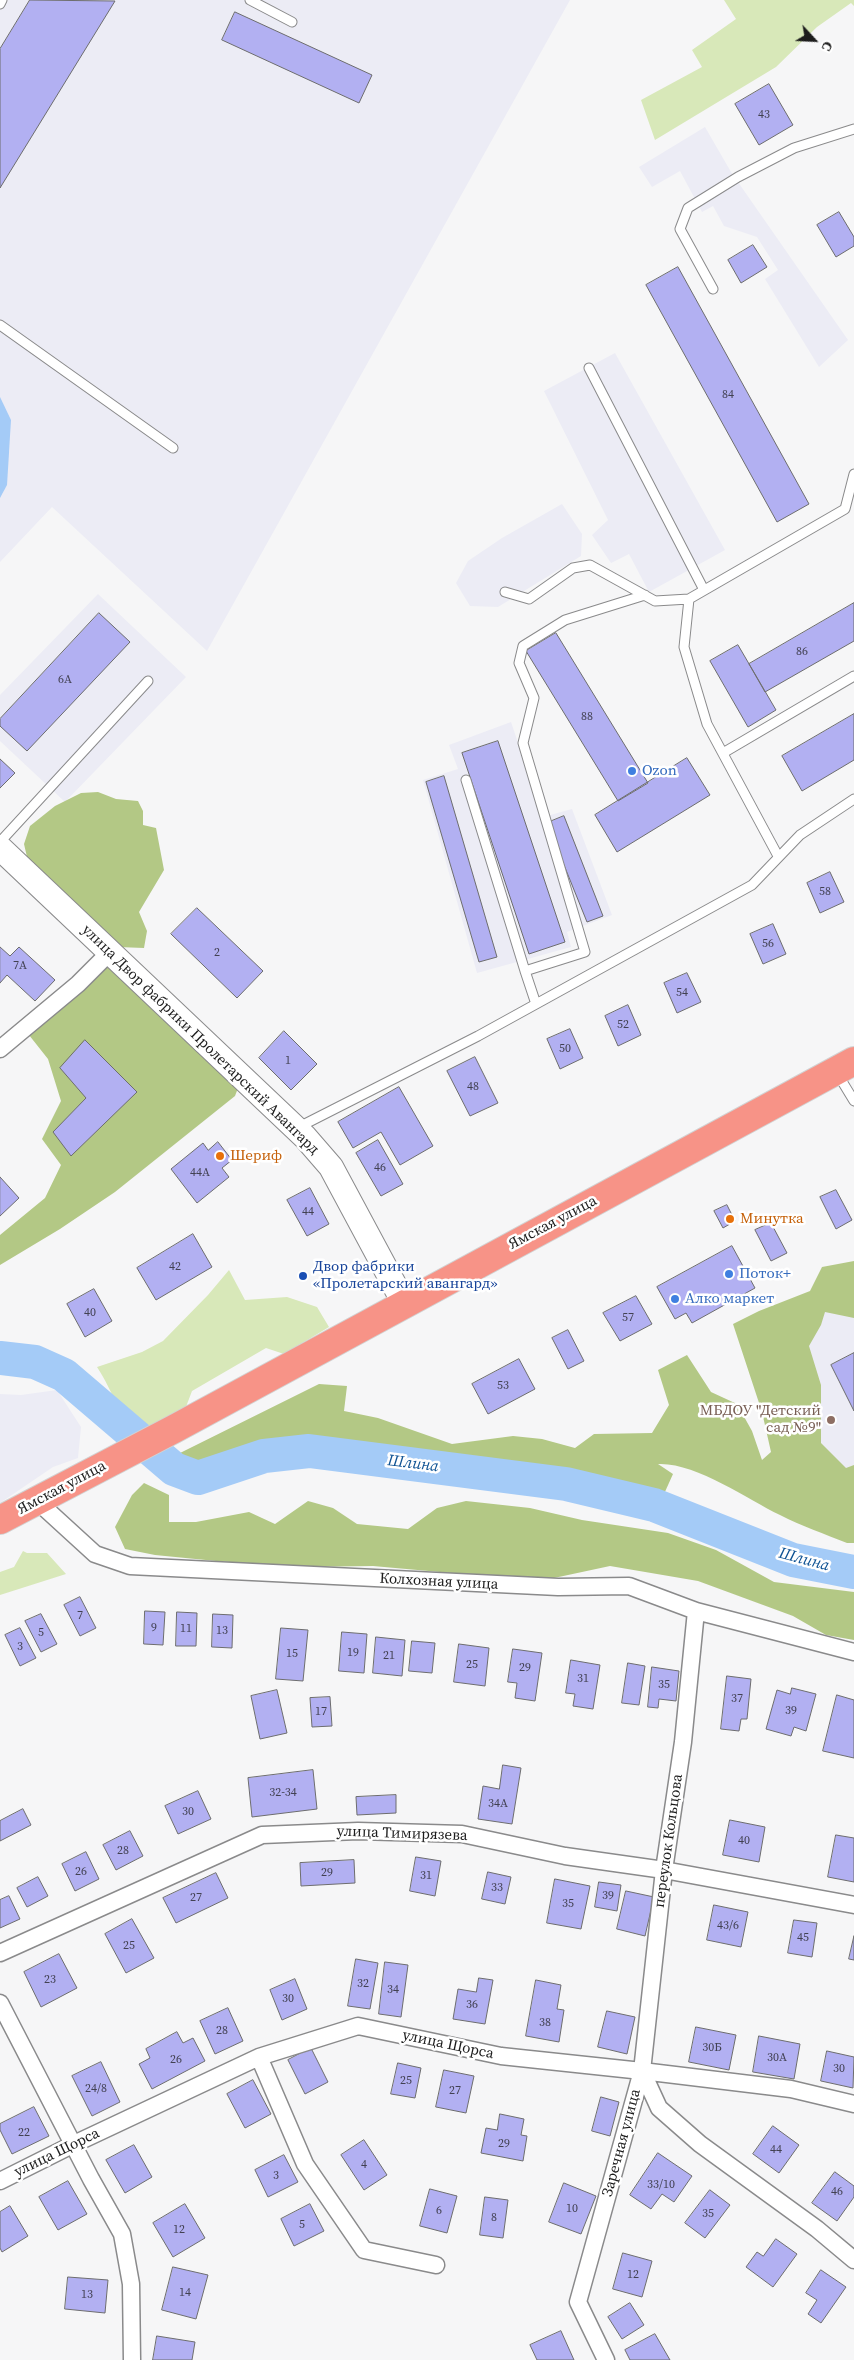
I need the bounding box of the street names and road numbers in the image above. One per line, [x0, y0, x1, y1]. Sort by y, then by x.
street label: улица Двор фабрики Пролетарский Авангард [78, 921, 322, 1159]
street label: Ямская улица [506, 1192, 600, 1254]
street label: Ямская улица [15, 1457, 109, 1519]
street label: Колхозная улица [379, 1570, 499, 1594]
street label: переулок Кольцова [651, 1773, 687, 1909]
street label: улица Тимирязева [336, 1823, 468, 1845]
street label: улица Щорса [401, 2027, 495, 2063]
street label: Заречная улица [599, 2087, 645, 2199]
street label: улица Щорса [11, 2125, 103, 2181]

